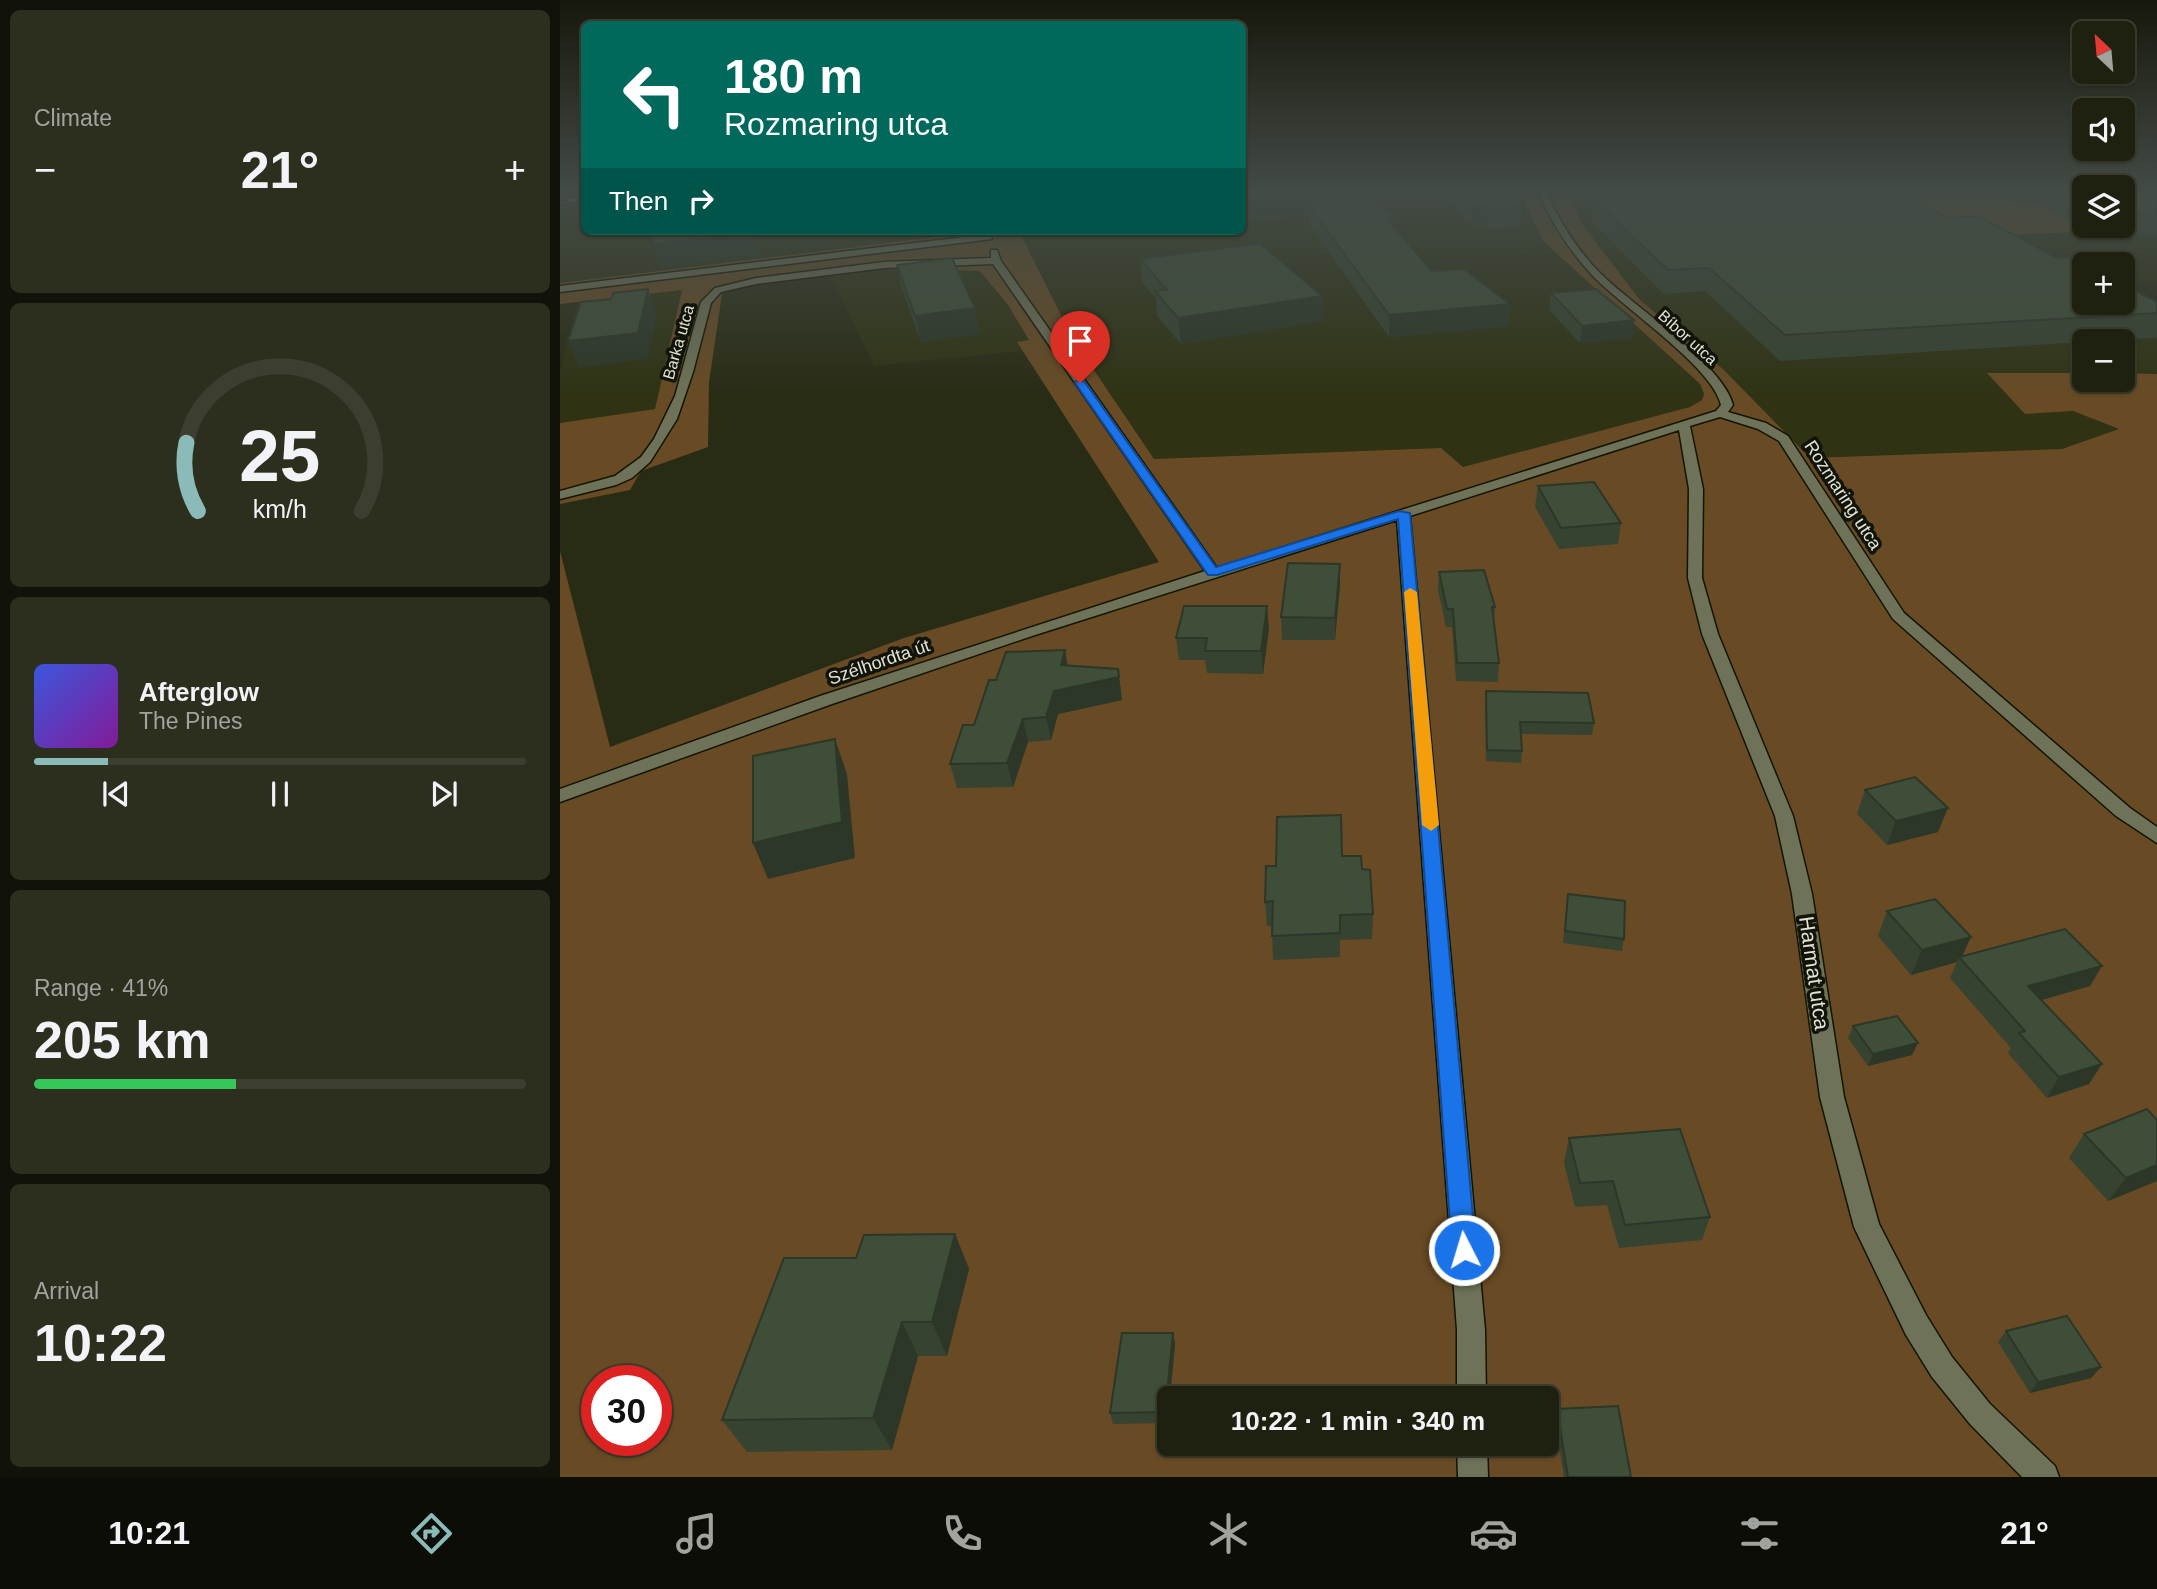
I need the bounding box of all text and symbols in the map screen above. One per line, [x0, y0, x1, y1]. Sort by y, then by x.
north arrow [2072, 21, 2135, 84]
map controls [2072, 21, 2135, 392]
icon: left [609, 49, 700, 140]
text: 180 m [724, 49, 863, 103]
button: sound [2072, 98, 2135, 161]
text: Climate [34, 105, 112, 131]
text: Rozmaring utca [724, 106, 948, 142]
text: 21° [241, 141, 319, 199]
text: − [34, 149, 56, 191]
text: + [504, 149, 526, 191]
button: layers [2072, 175, 2135, 238]
icon: right [682, 182, 720, 220]
text: Then [609, 186, 668, 216]
button: + [2072, 252, 2135, 315]
street label: Barka utca [660, 303, 697, 381]
street label: Bíbor utca [1655, 307, 1721, 368]
pin [1050, 311, 1110, 383]
icon: arrive [1061, 322, 1099, 360]
button: − [2072, 329, 2135, 392]
text: 25 [240, 416, 320, 497]
street label: Rozmaring utca [1800, 437, 1886, 554]
text: km/h [253, 495, 307, 523]
street label: Szélhordta út [826, 635, 932, 689]
text: Afterglow [139, 677, 259, 707]
text: The Pines [139, 708, 243, 734]
icon: previous [97, 775, 135, 813]
icon: pause [261, 775, 299, 813]
icon: next [425, 775, 463, 813]
street label: Harmat utca [1795, 915, 1834, 1031]
text: Range · 41% [34, 975, 168, 1001]
text: 205 km [34, 1011, 210, 1069]
position arrow [1427, 1213, 1501, 1287]
text: Arrival [34, 1278, 99, 1304]
text: 10:22 [34, 1314, 167, 1372]
speed limit sign: 30 [581, 1365, 672, 1456]
text: 10:22 · 1 min · 340 m [1231, 1406, 1485, 1436]
icon: directions [407, 1509, 456, 1558]
icon: music [672, 1509, 721, 1558]
icon: phone [938, 1509, 987, 1558]
icon: climate [1204, 1509, 1253, 1558]
icon: car [1469, 1509, 1518, 1558]
icon: filters [1735, 1509, 1784, 1558]
text: 10:21 [108, 1515, 190, 1551]
text: 21° [2000, 1515, 2049, 1551]

